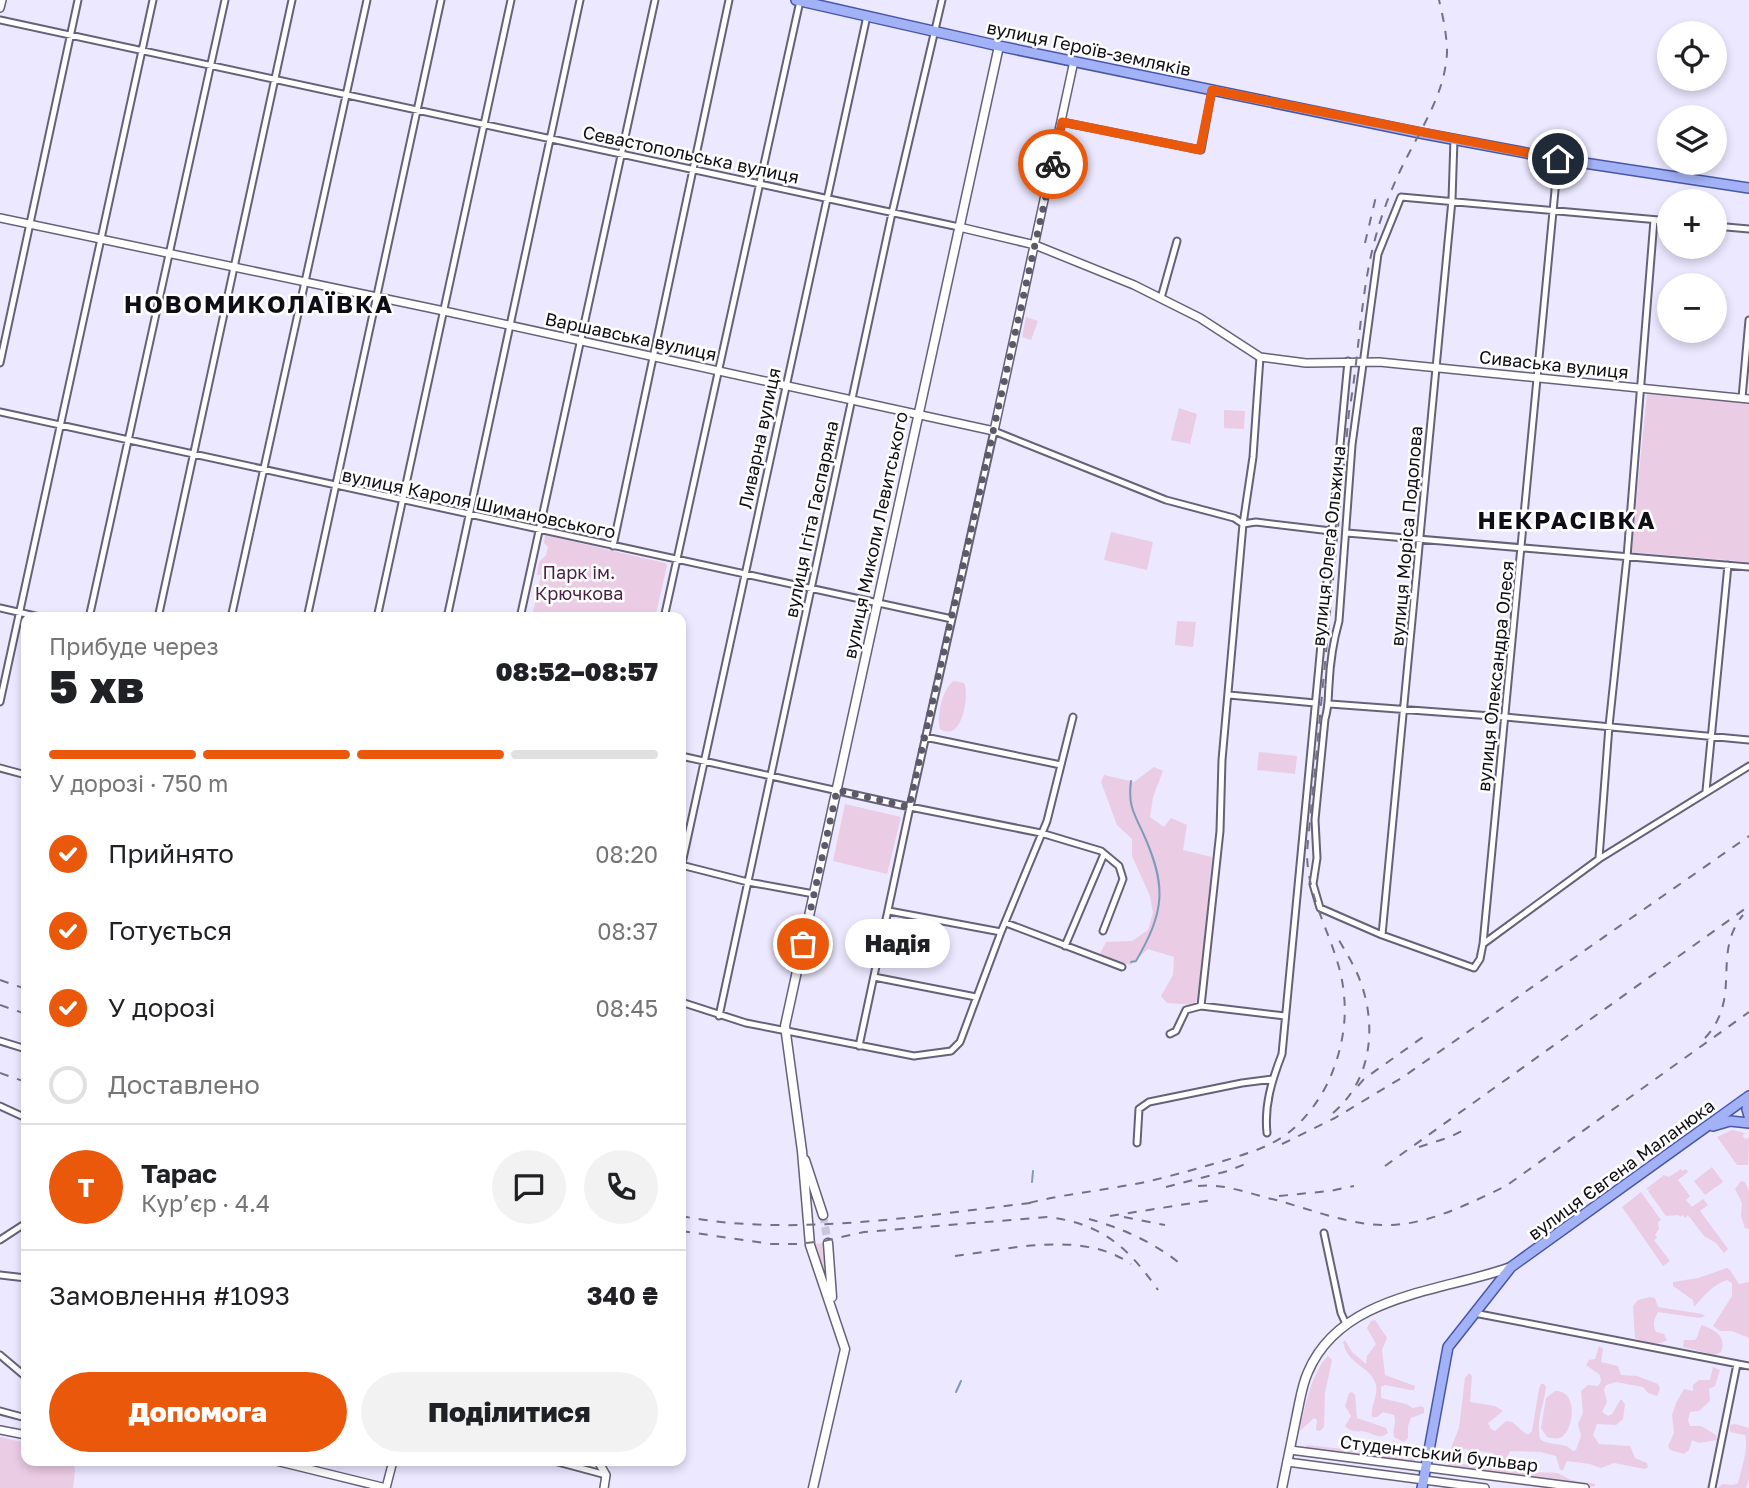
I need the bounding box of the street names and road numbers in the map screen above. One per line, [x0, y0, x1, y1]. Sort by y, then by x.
street label: вулиця Героїв-земляків [985, 16, 1193, 80]
street label: Севастопольська вулиця [581, 120, 801, 188]
street label: Варшавська вулиця [543, 307, 719, 365]
street label: Сиваська вулиця [1478, 345, 1630, 383]
street label: Ливарна вулиця [733, 366, 785, 510]
street label: вулиця Миколи Левитського [838, 409, 912, 661]
street label: вулиця Ігіта Гаспаряна [779, 419, 843, 619]
street label: вулиця Моріса Подолова [1385, 425, 1427, 647]
street label: вулиця Олега Ольжича [1307, 445, 1349, 647]
street label: вулиця Кароля Шимановського [340, 463, 618, 543]
street label: вулиця Олександра Олеся [1472, 559, 1518, 793]
street label: вулиця Євгена Маланюка [1523, 1094, 1719, 1244]
street label: Студентський бульвар [1339, 1430, 1539, 1476]

